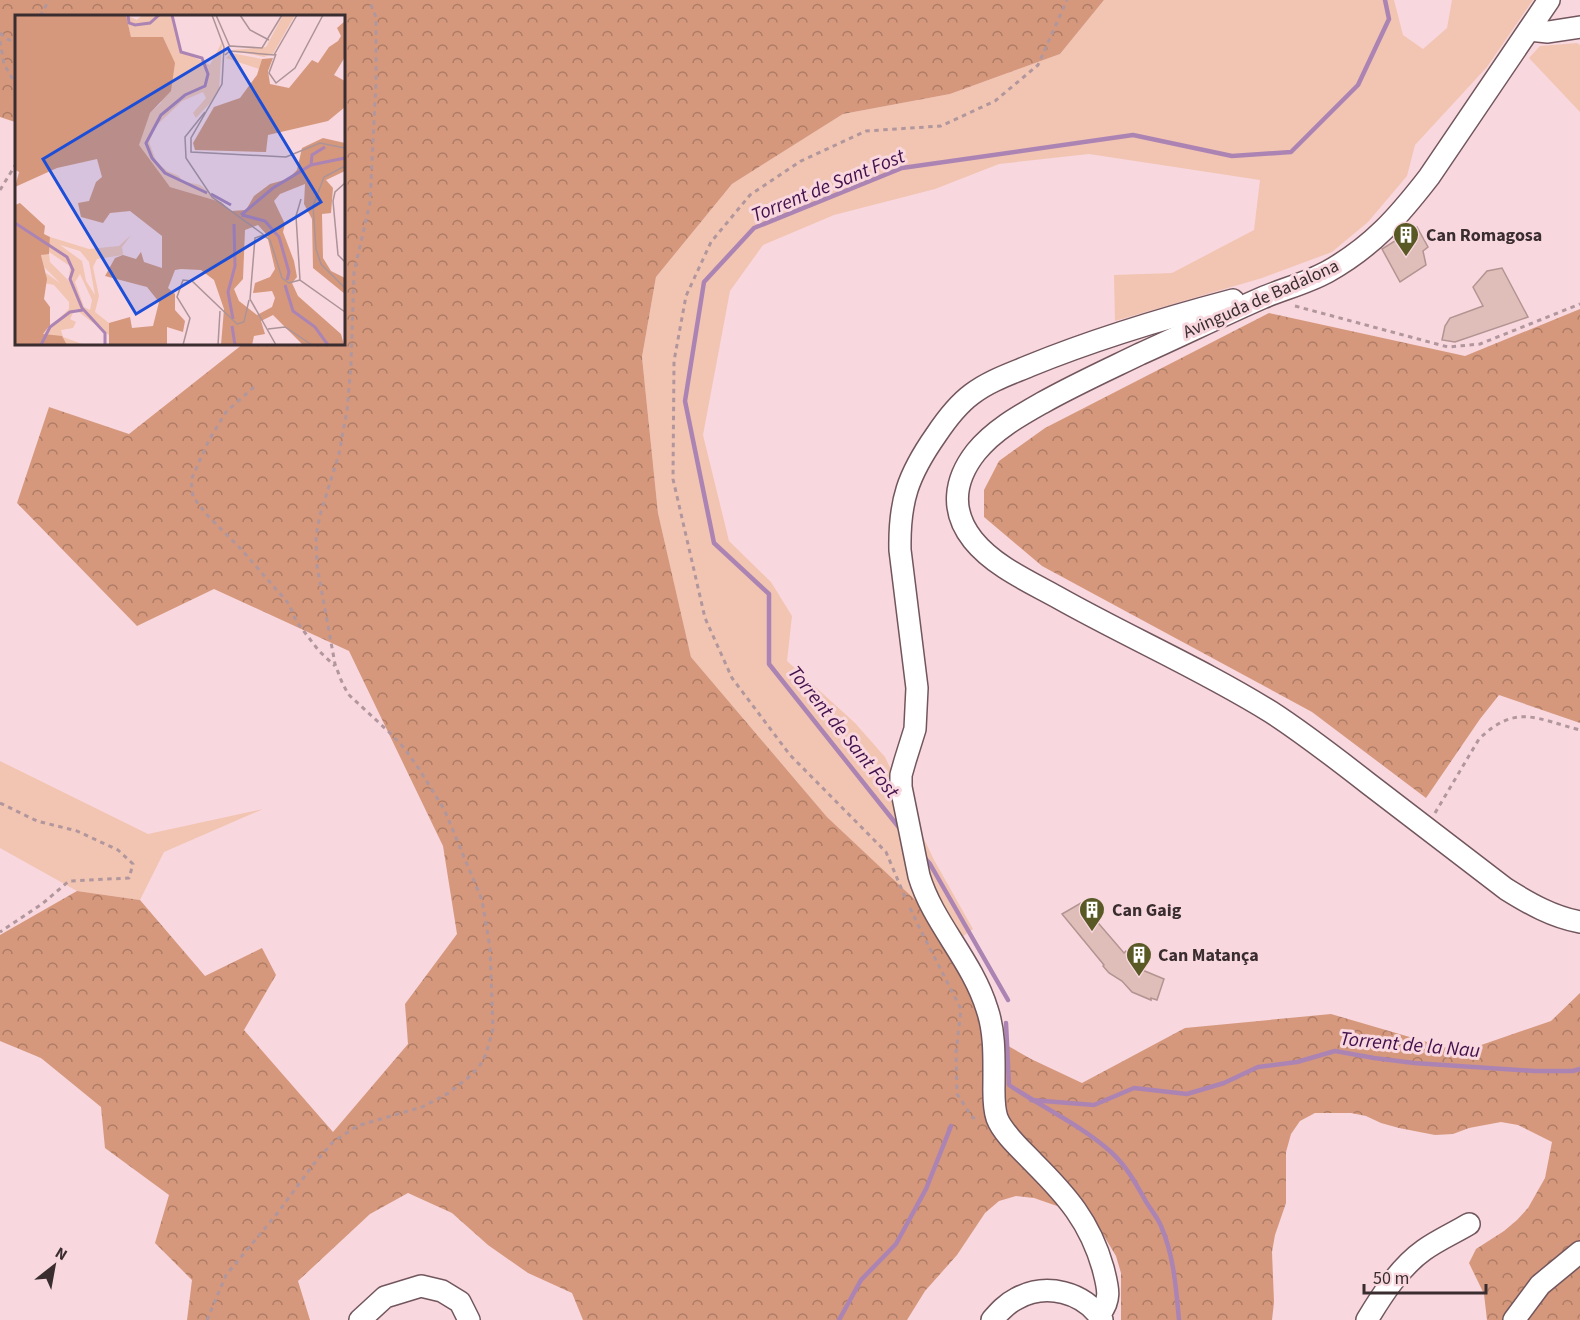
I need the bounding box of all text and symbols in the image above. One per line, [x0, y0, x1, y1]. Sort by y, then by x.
inset map [15, 15, 345, 345]
water label: Torrent de Sant Fost [747, 142, 909, 230]
building icon: Can Romagosa [1391, 220, 1421, 258]
place label: Can Romagosa [1426, 223, 1542, 248]
street label: Avinguda de Badalona [1179, 253, 1343, 345]
water label: Torrent de Sant Fost [781, 660, 906, 805]
building icon: Can Gaig [1077, 895, 1107, 933]
place label: Can Gaig [1112, 898, 1182, 923]
building icon: Can Matança [1124, 940, 1154, 978]
place label: Can Matança [1158, 943, 1259, 968]
water label: Torrent de la Nau [1339, 1025, 1481, 1065]
north arrow [24, 1236, 84, 1296]
text: N [51, 1242, 71, 1266]
scale bar [1364, 1257, 1486, 1295]
text: 50 m [1373, 1266, 1409, 1291]

